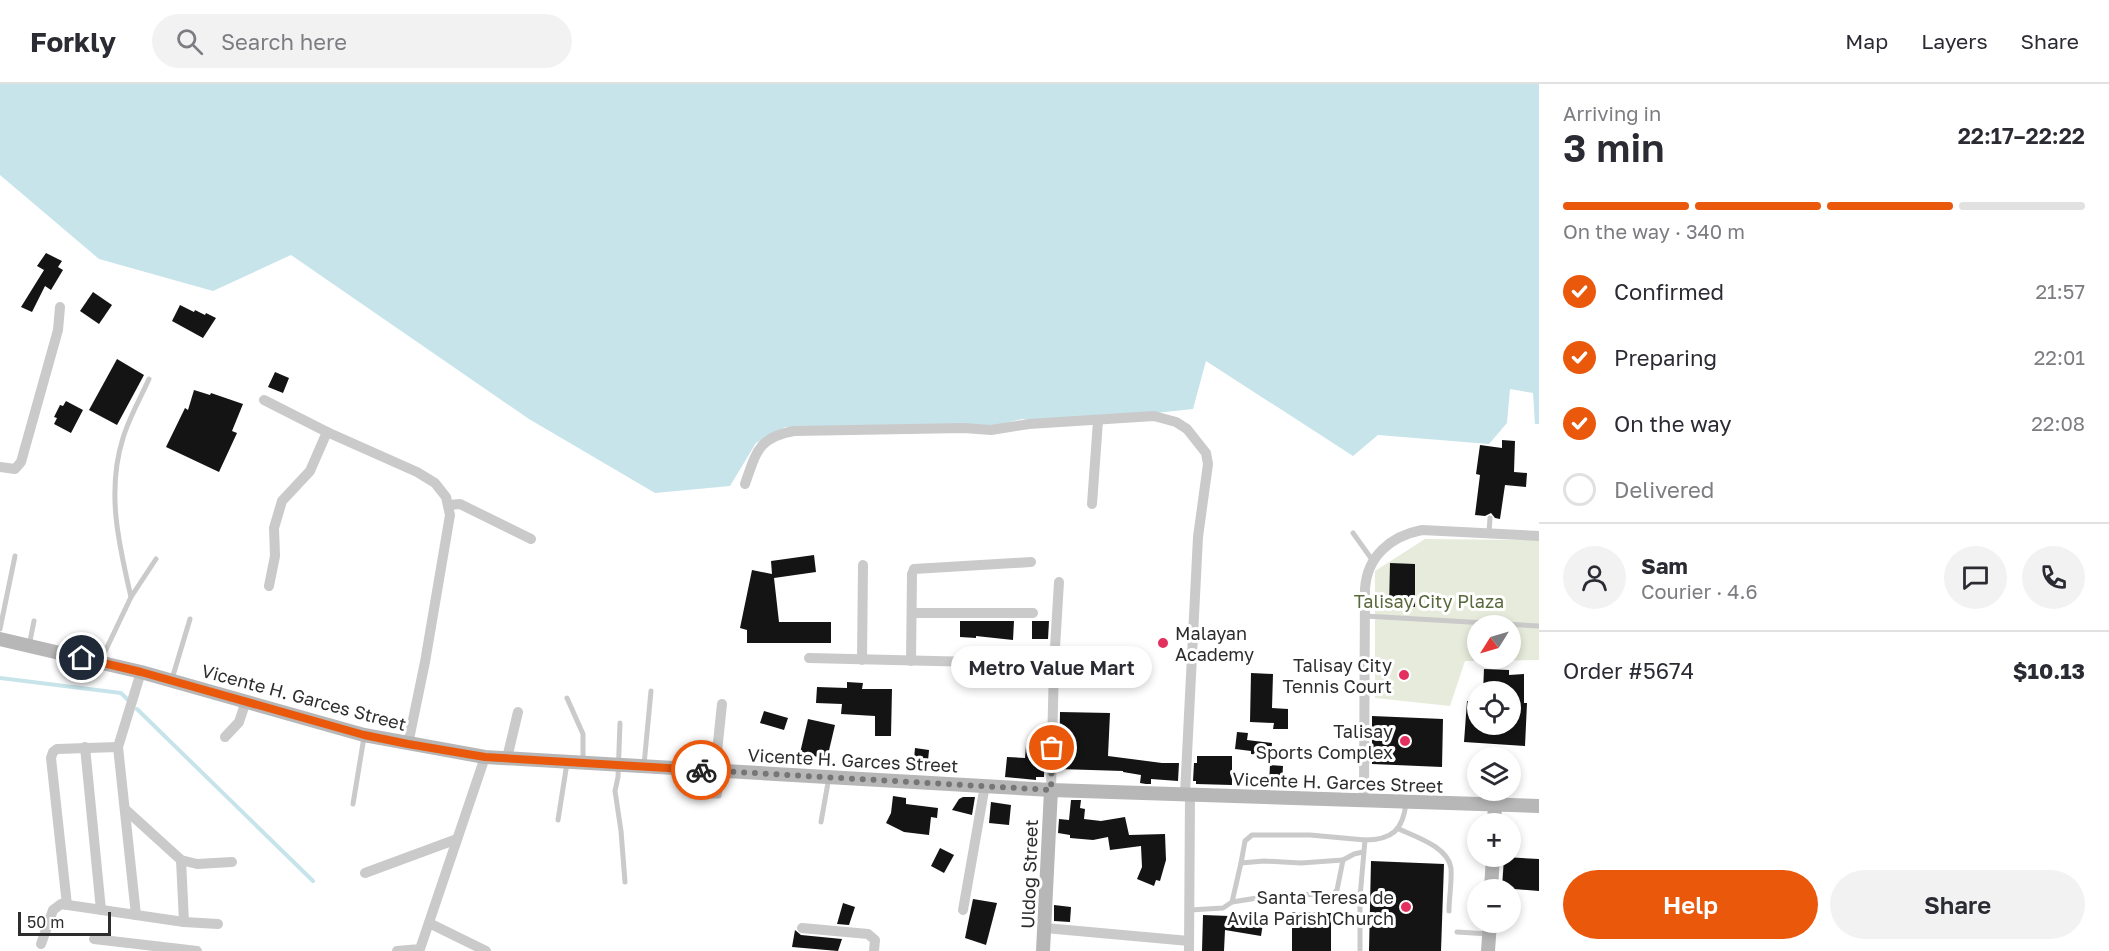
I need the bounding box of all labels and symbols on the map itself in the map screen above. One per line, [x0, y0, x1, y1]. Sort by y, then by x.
park label: Talisay City Plaza [1354, 590, 1504, 612]
north arrow [1467, 615, 1521, 669]
place label: Malayan Academy [1175, 622, 1254, 665]
pin [56, 632, 107, 683]
marker: Malayan Academy [1156, 636, 1170, 650]
callout: Metro Value Mart [952, 646, 1152, 688]
place label: Talisay City Tennis Court [1283, 654, 1392, 697]
street label: Vicente H. Garces Street [199, 659, 409, 735]
marker: Talisay City Tennis Court [1397, 668, 1411, 682]
place label: Talisay Sports Complex [1255, 720, 1393, 763]
pin [1026, 722, 1077, 773]
marker: Talisay Sports Complex [1398, 734, 1412, 748]
courier [671, 740, 731, 800]
street label: Vicente H. Garces Street [747, 743, 959, 777]
street label: Vicente H. Garces Street [1232, 767, 1444, 797]
street label: Uldog Street [1016, 819, 1042, 929]
place label: Santa Teresa de Avila Parish Church [1227, 886, 1394, 929]
marker: Santa Teresa de Avila Parish Church [1399, 900, 1413, 914]
scale bar [18, 909, 111, 936]

